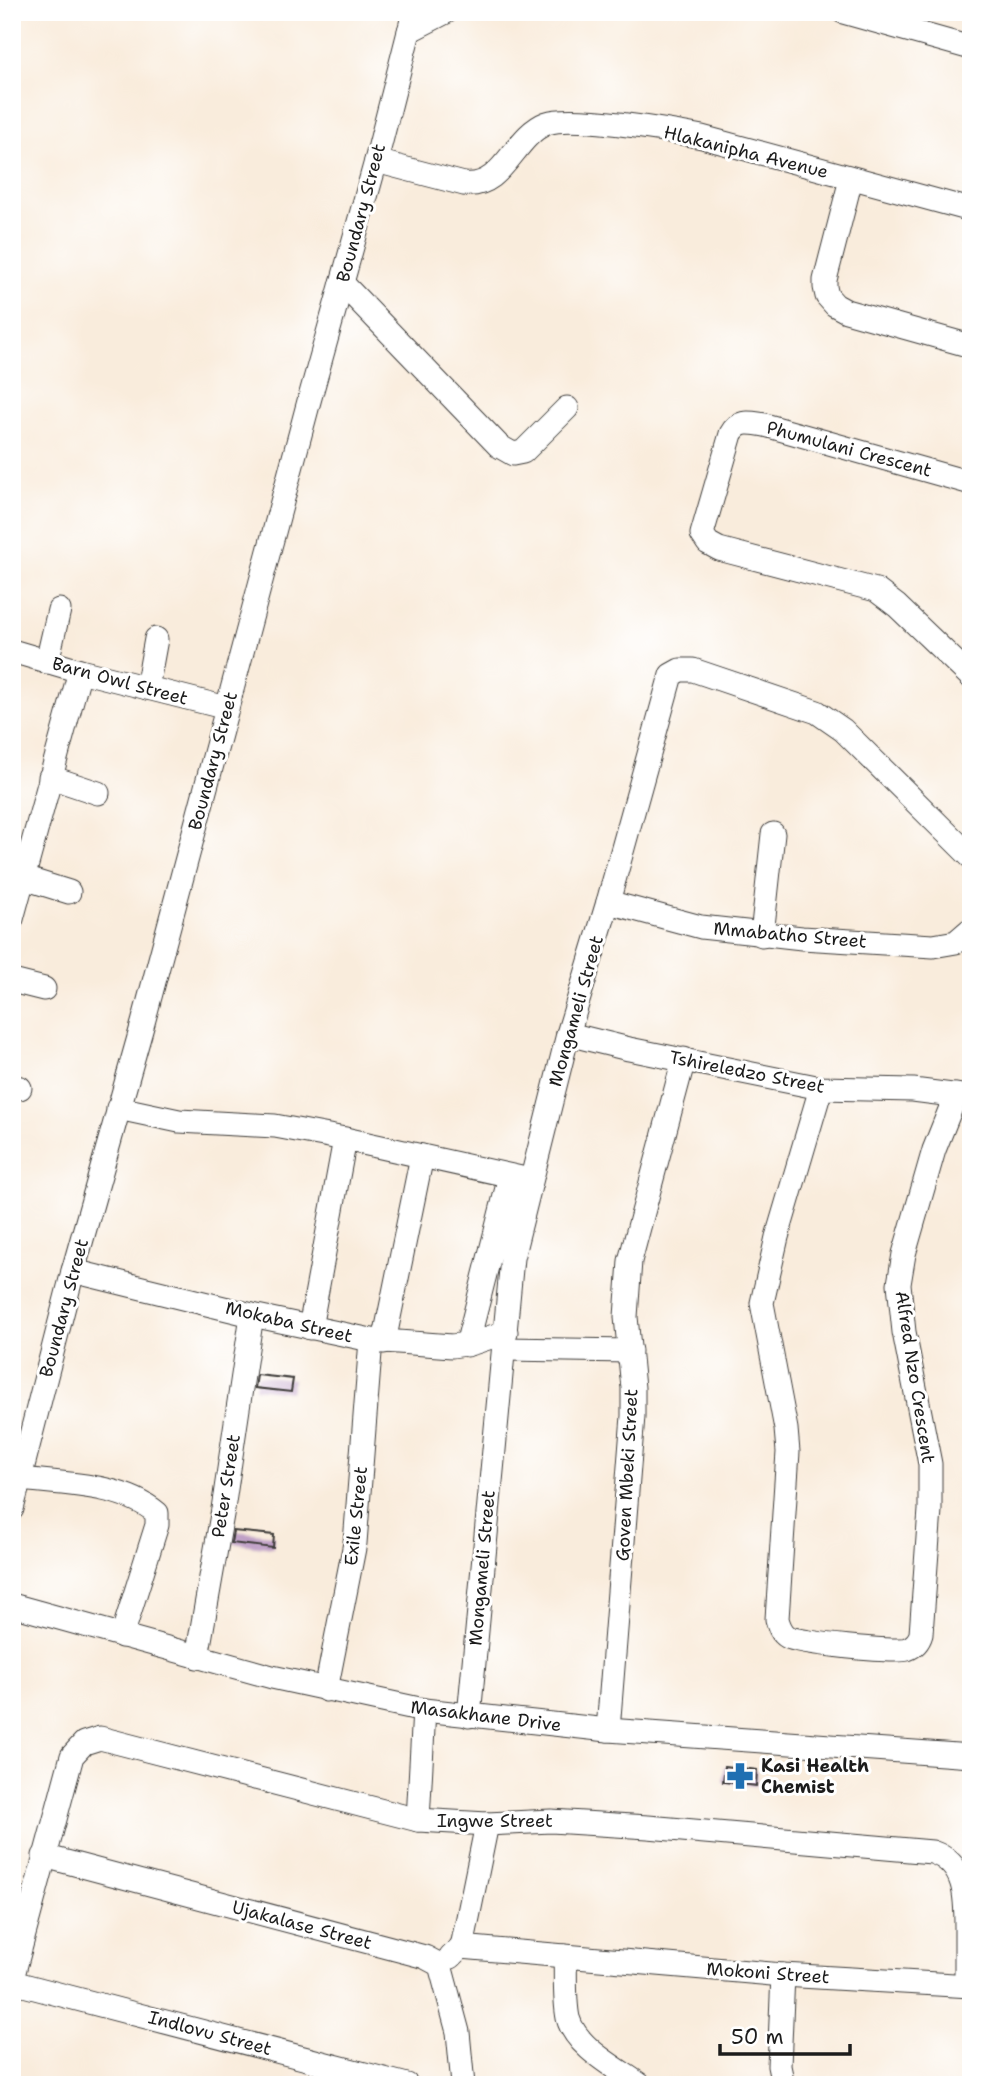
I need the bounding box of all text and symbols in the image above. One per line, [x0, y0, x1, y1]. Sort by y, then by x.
street label: Hlakanipha Avenue [661, 120, 831, 184]
street label: Boundary Street [331, 141, 391, 285]
street label: Phumulani Crescent [764, 415, 934, 483]
street label: Barn Owl Street [49, 651, 191, 711]
street label: Boundary Street [183, 689, 243, 833]
street label: Mmabatho Street [712, 916, 868, 954]
street label: Mongameli Street [543, 933, 609, 1089]
street label: Tshireledzo Street [667, 1045, 827, 1099]
street label: Boundary Street [34, 1236, 94, 1380]
street label: Alfred Nzo Crescent [890, 1289, 940, 1465]
street label: Mokaba Street [223, 1296, 355, 1348]
street label: Goven Mbeki Street [610, 1388, 644, 1562]
street label: Peter Street [206, 1432, 246, 1539]
street label: Exile Street [339, 1465, 373, 1567]
street label: Mongameli Street [463, 1489, 501, 1647]
street label: Masakhane Drive [409, 1695, 563, 1737]
place label: Kasi Health Chemist [761, 1754, 869, 1799]
pharmacy icon: Kasi Health Chemist [725, 1761, 755, 1791]
street label: Ingwe Street [437, 1809, 553, 1833]
street label: Ujakalase Street [230, 1895, 375, 1955]
street label: Mokoni Street [706, 1957, 830, 1989]
street label: Indlovu Street [146, 2005, 274, 2061]
scale bar [720, 2013, 850, 2057]
text: 50 m [731, 2023, 784, 2051]

